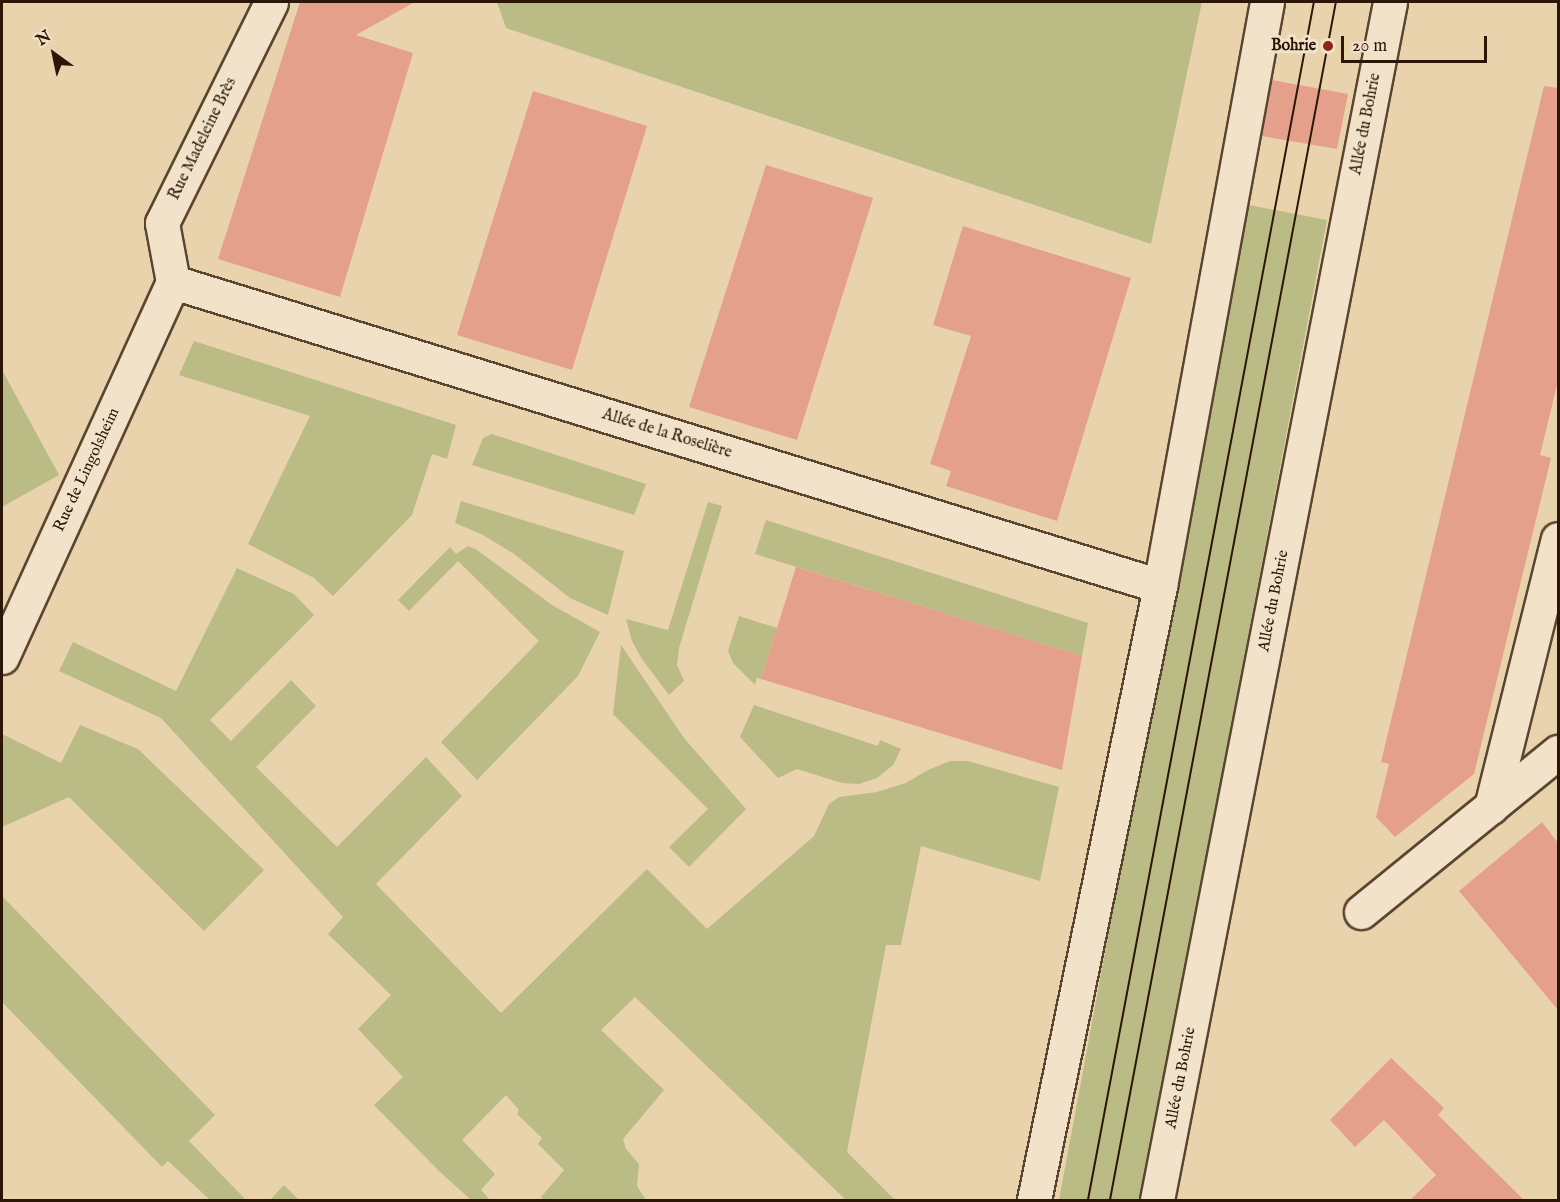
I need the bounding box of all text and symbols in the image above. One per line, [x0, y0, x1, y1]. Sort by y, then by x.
north arrow [24, 24, 84, 84]
scale bar [1344, 24, 1490, 62]
text: N [33, 27, 55, 51]
text: 20 m [1352, 35, 1387, 58]
place label: Bohrie [1271, 36, 1316, 56]
marker: Bohrie [1321, 39, 1335, 53]
street label: Allée du Bohrie [1347, 72, 1385, 176]
street label: Rue Madeleine Brès [165, 75, 241, 203]
street label: Rue de Lingolsheim [50, 405, 124, 535]
street label: Allée de la Roselière [600, 405, 734, 463]
street label: Allée du Bohrie [1255, 549, 1293, 653]
street label: Allée du Bohrie [1162, 1026, 1200, 1130]

